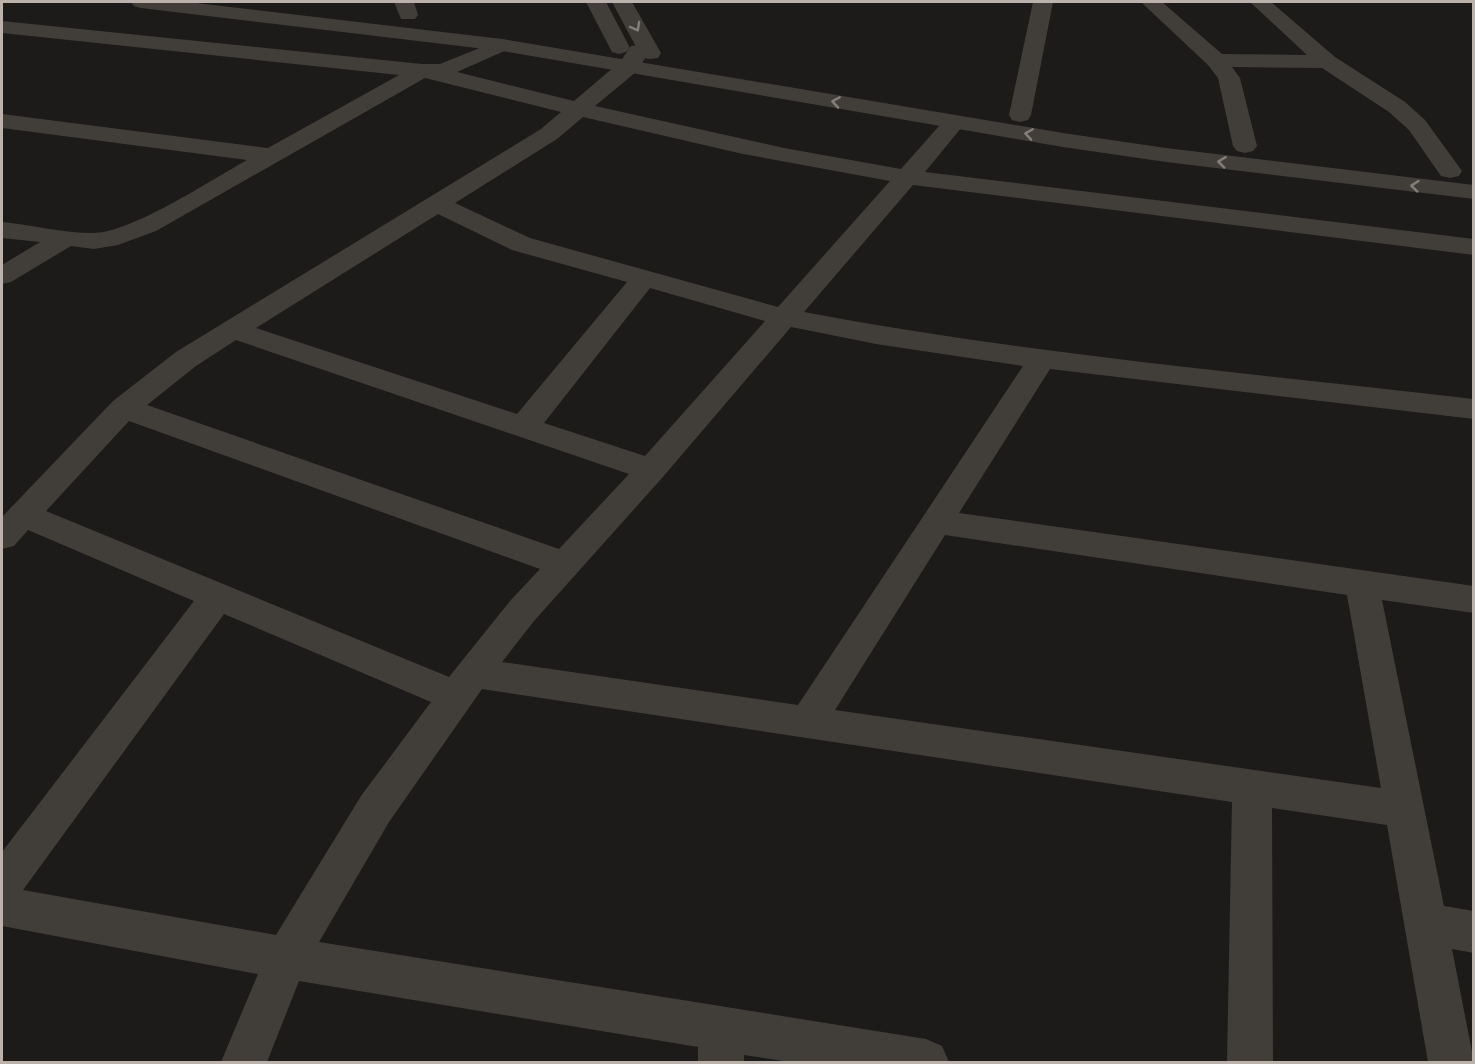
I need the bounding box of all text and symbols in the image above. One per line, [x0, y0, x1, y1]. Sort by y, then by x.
one-way arrow [629, 21, 640, 32]
one-way arrow [832, 97, 841, 109]
one-way arrow [1024, 128, 1034, 141]
one-way arrow [1217, 156, 1226, 169]
one-way arrow [1411, 180, 1420, 193]

